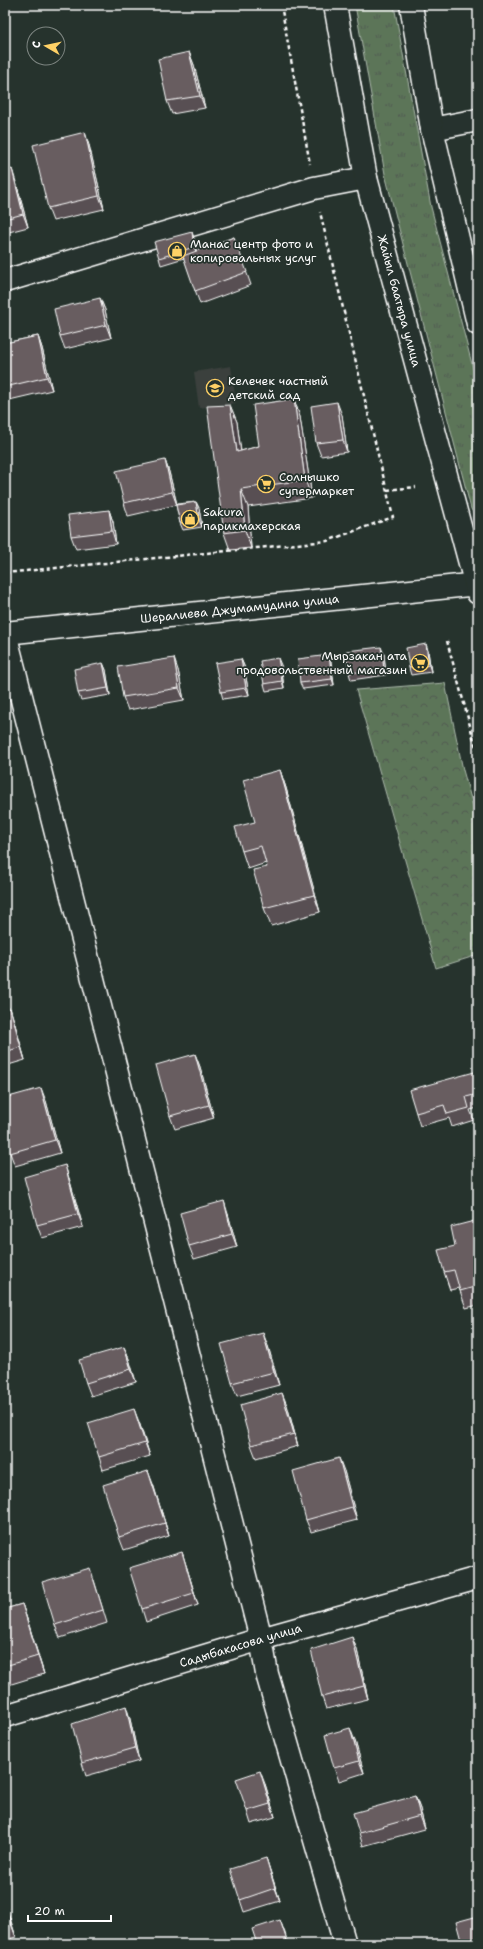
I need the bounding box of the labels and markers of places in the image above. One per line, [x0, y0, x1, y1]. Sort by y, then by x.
place label: Манас центр фото и копировальных услуг [190, 236, 317, 266]
shop icon: Манас центр фото и копировальных услуг [167, 241, 187, 261]
place label: Келечек частный детский сад [228, 373, 328, 403]
school or university icon: Келечек частный детский сад [205, 378, 225, 398]
place label: Солнышко супермаркет [279, 469, 355, 499]
supermarket icon: Солнышко супермаркет [256, 474, 276, 494]
place label: Sakura парикмахерская [203, 504, 301, 534]
shop icon: Sakura парикмахерская [180, 509, 200, 529]
place label: Мырзакан ата продовольственный магазин [236, 648, 408, 678]
supermarket icon: Мырзакан ата продовольственный магазин [410, 653, 430, 673]

